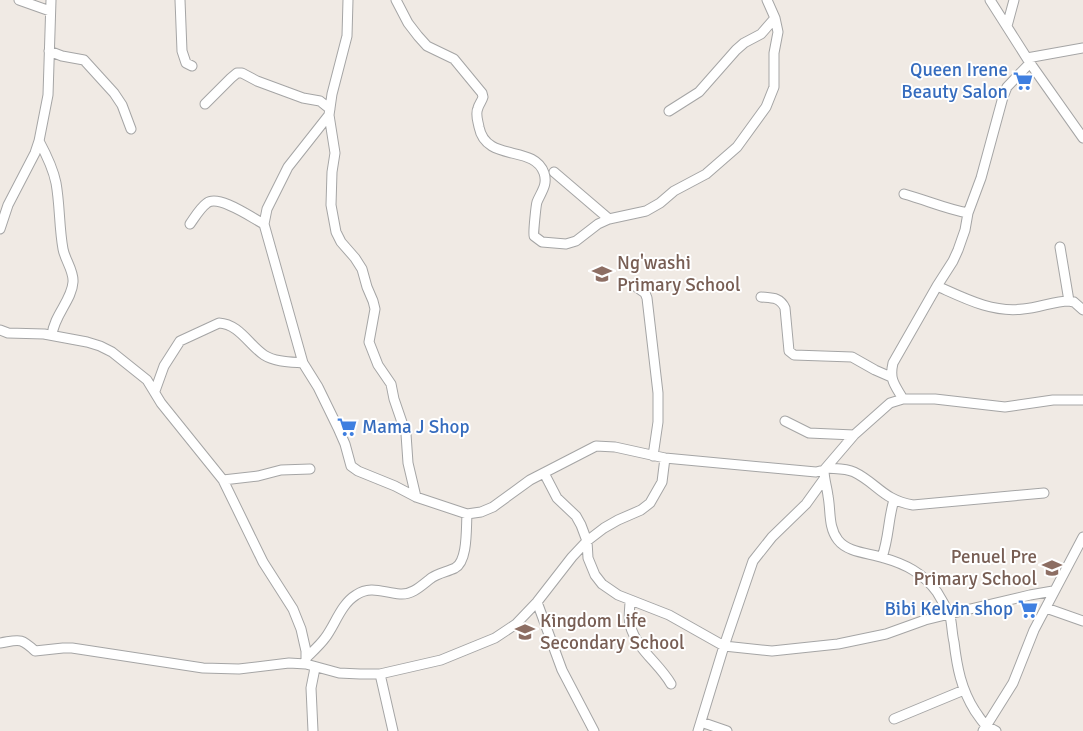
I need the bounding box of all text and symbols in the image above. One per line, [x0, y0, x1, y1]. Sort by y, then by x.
place label: Queen Irene Beauty Salon [901, 58, 1008, 104]
supermarket icon: Queen Irene Beauty Salon [1012, 70, 1034, 92]
place label: Ng'washi Primary School [617, 251, 740, 297]
school or university icon: Ng'washi Primary School [591, 263, 613, 285]
place label: Mama J Shop [362, 415, 469, 439]
supermarket icon: Mama J Shop [336, 416, 358, 438]
place label: Penuel Pre Primary School [914, 545, 1037, 591]
school or university icon: Penuel Pre Primary School [1041, 557, 1063, 579]
place label: Bibi Kelvin shop [884, 597, 1013, 621]
supermarket icon: Bibi Kelvin shop [1017, 598, 1039, 620]
place label: Kingdom Life Secondary School [540, 609, 685, 655]
school or university icon: Kingdom Life Secondary School [514, 621, 536, 643]

